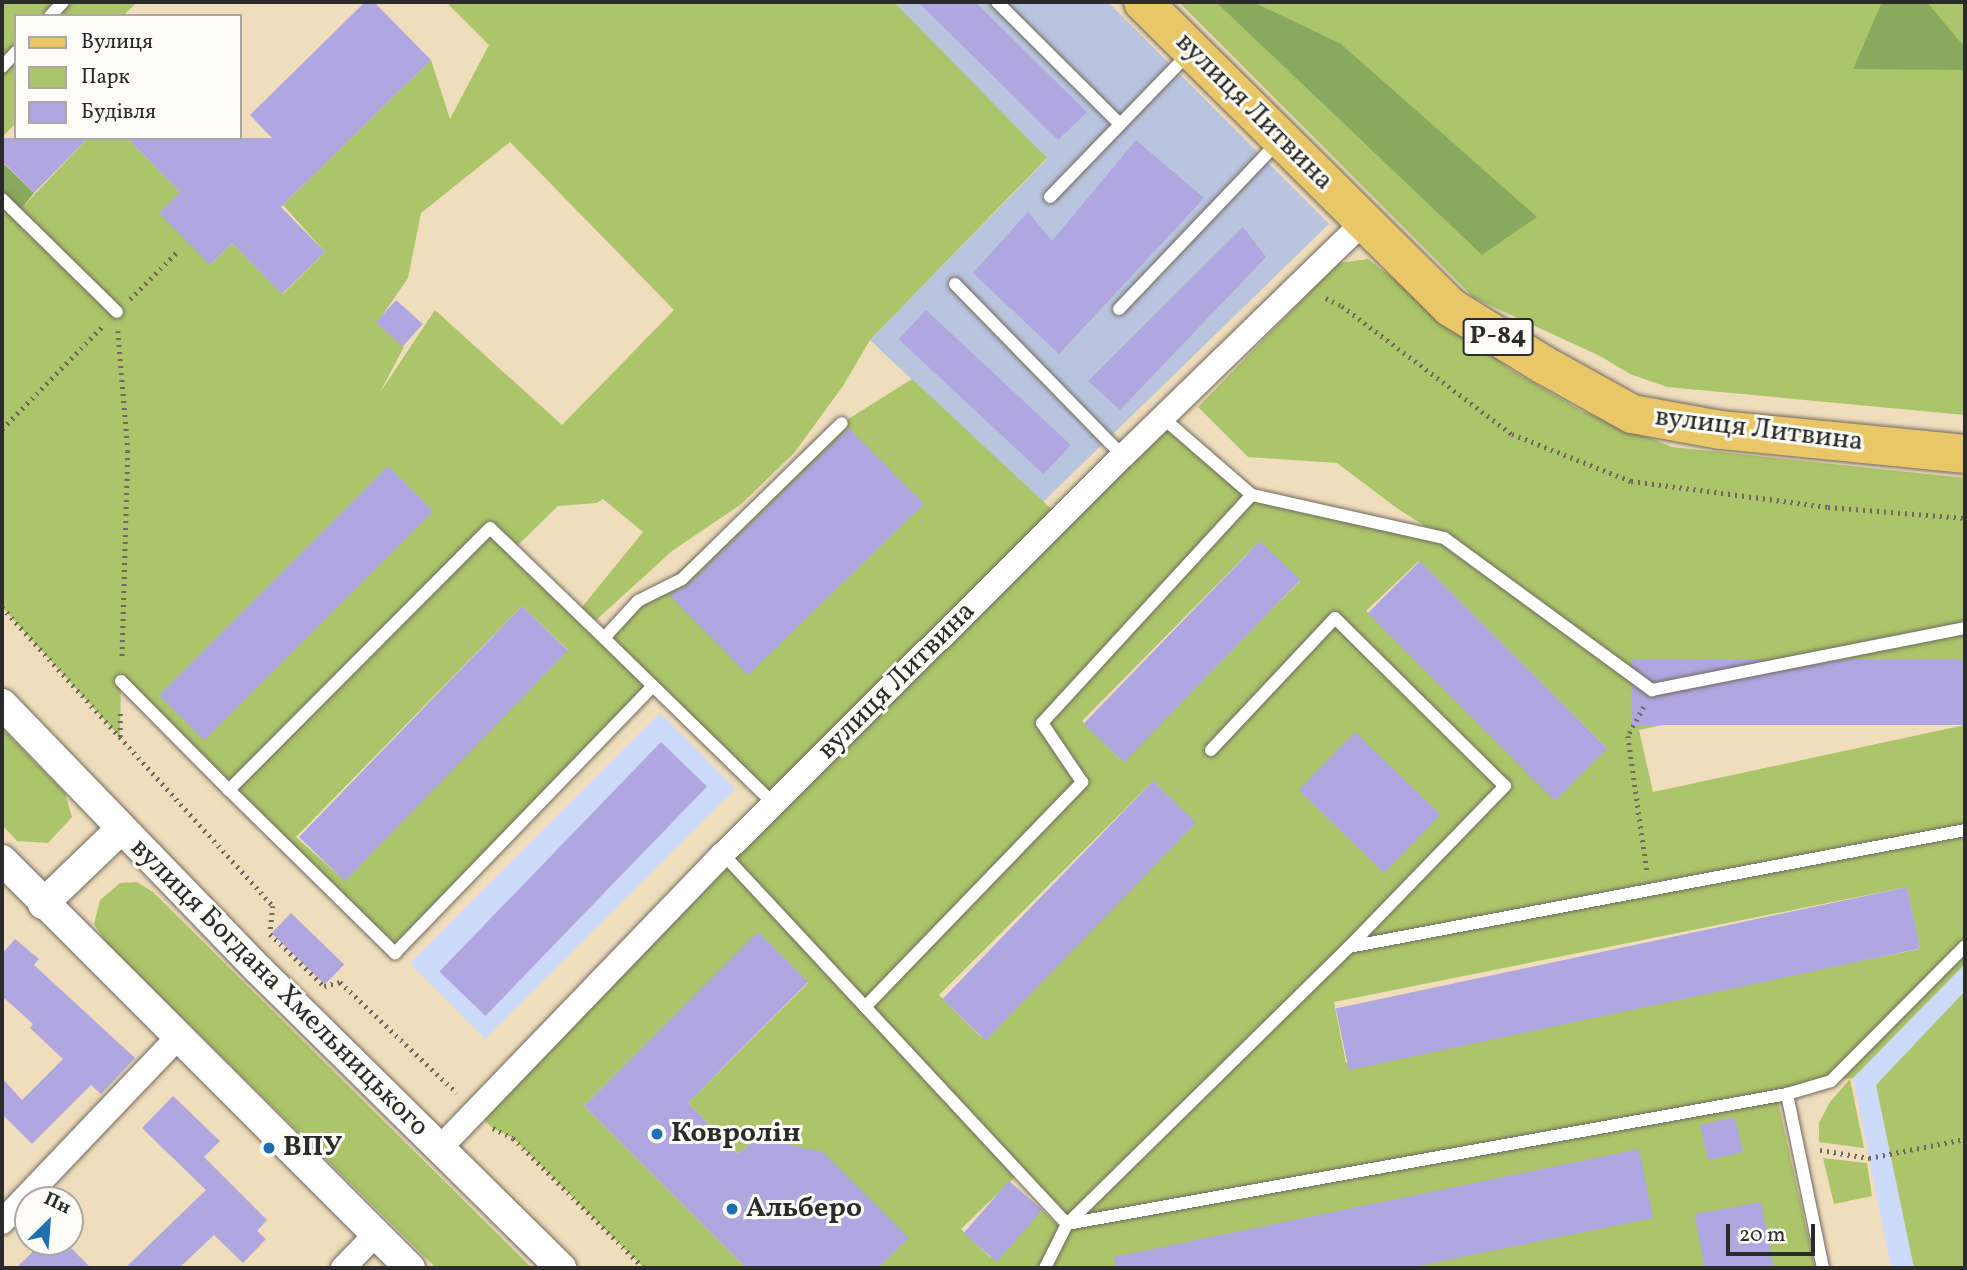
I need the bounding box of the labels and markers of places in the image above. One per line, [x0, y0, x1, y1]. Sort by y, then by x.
place label: Ковролін [671, 1117, 800, 1151]
marker: Ковролін [649, 1126, 665, 1142]
place label: ВПУ [283, 1131, 342, 1165]
marker: ВПУ [261, 1140, 277, 1156]
place label: Альберо [746, 1192, 862, 1226]
marker: Альберо [724, 1201, 740, 1217]

